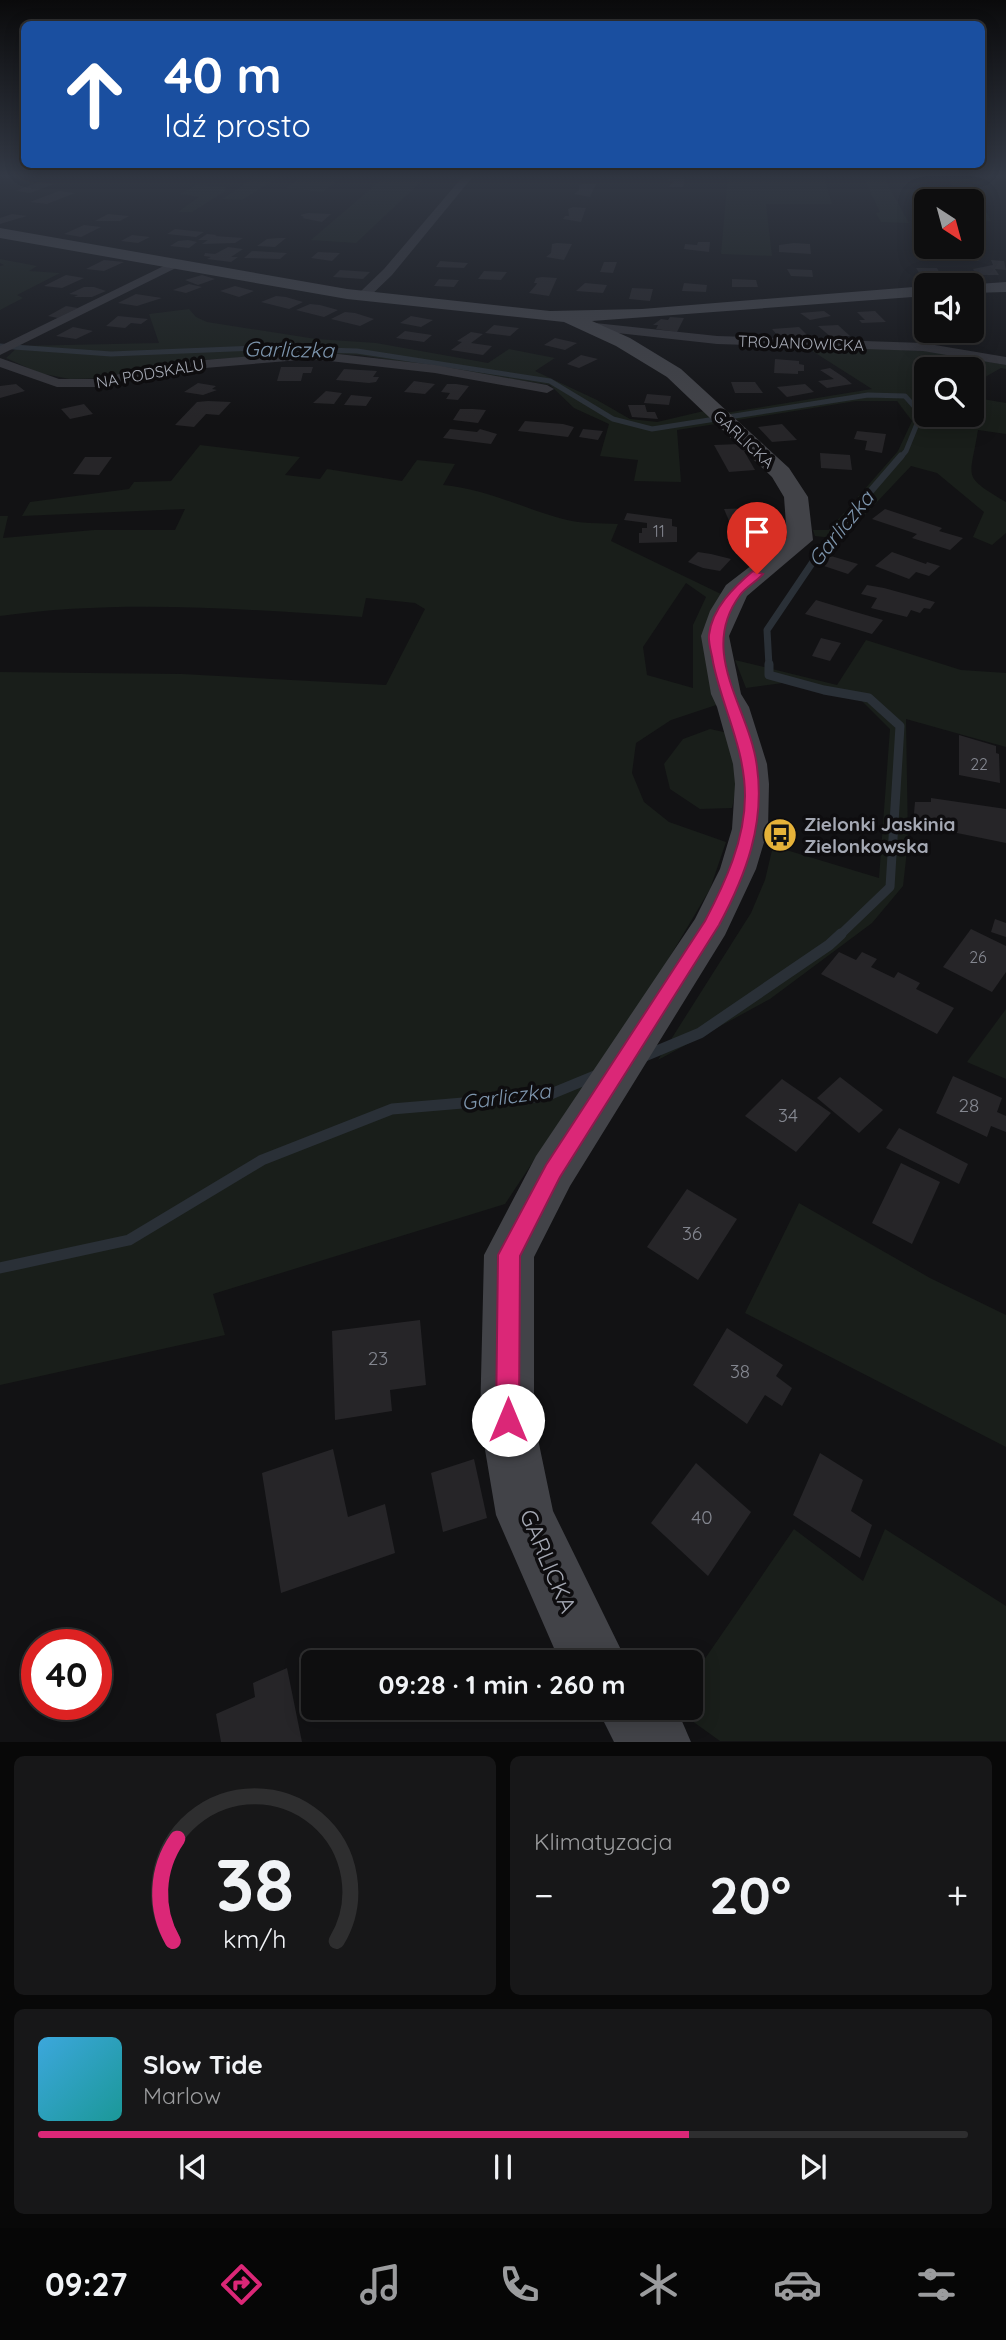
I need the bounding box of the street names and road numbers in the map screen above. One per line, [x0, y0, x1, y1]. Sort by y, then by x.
street label: TROJANOWICKA [737, 331, 865, 355]
street label: NA PODSKALU [94, 354, 206, 392]
street label: GARLICKA [709, 406, 779, 472]
street label: GARLICKA [514, 1505, 583, 1617]

